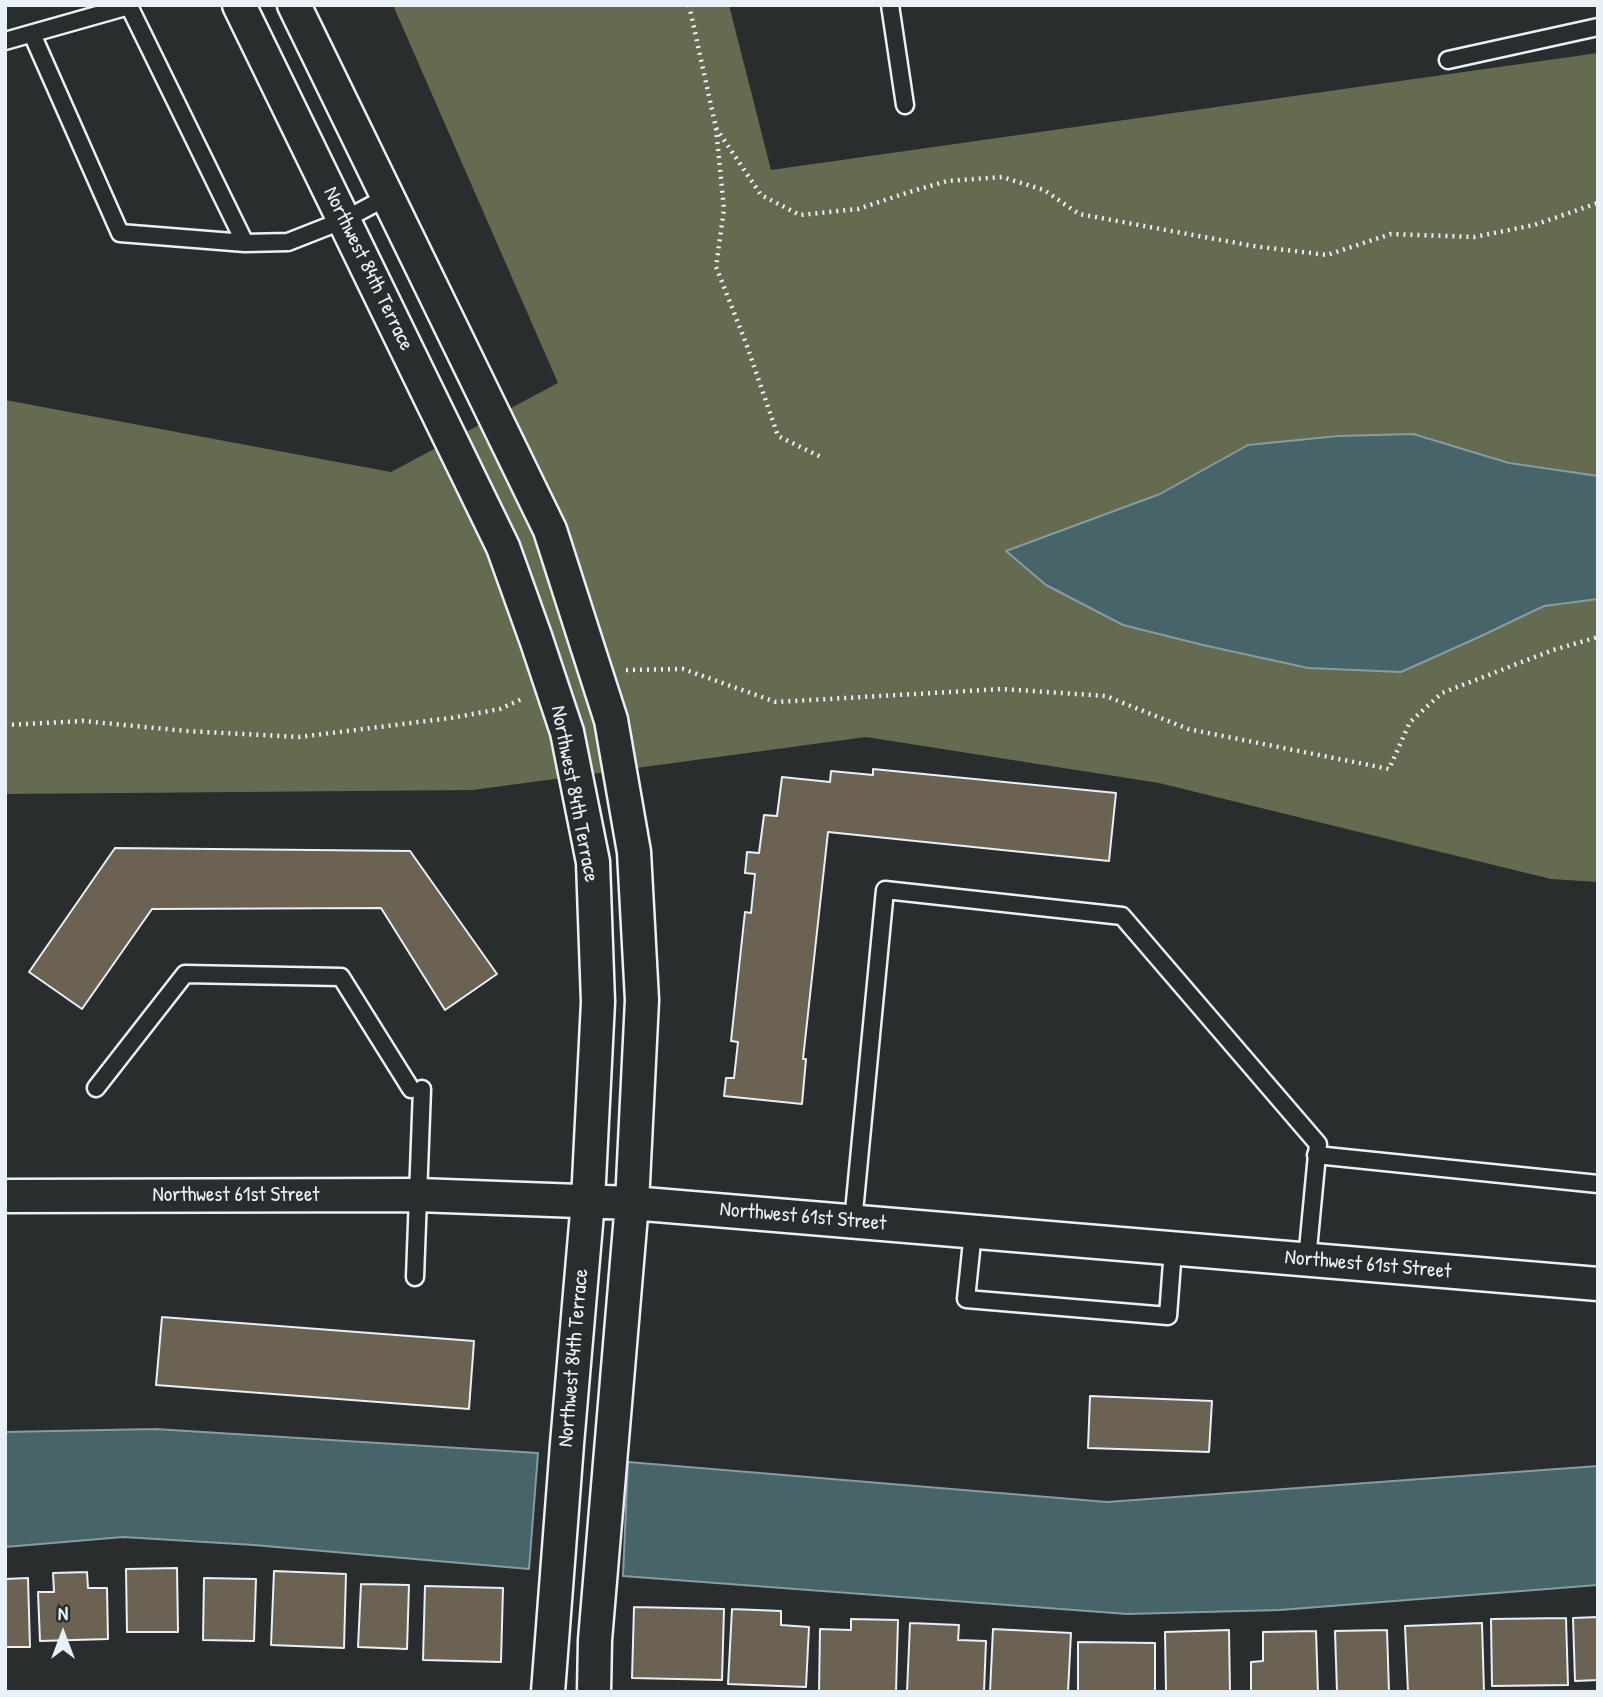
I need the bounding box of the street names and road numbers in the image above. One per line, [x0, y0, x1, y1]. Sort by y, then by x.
street label: Northwest 84th Terrace [317, 183, 419, 355]
street label: Northwest 84th Terrace [545, 704, 603, 884]
street label: Northwest 61st Street [152, 1182, 320, 1208]
street label: Northwest 61st Street [719, 1197, 887, 1237]
street label: Northwest 61st Street [1284, 1245, 1452, 1285]
street label: Northwest 84th Terrace [554, 1268, 594, 1448]

